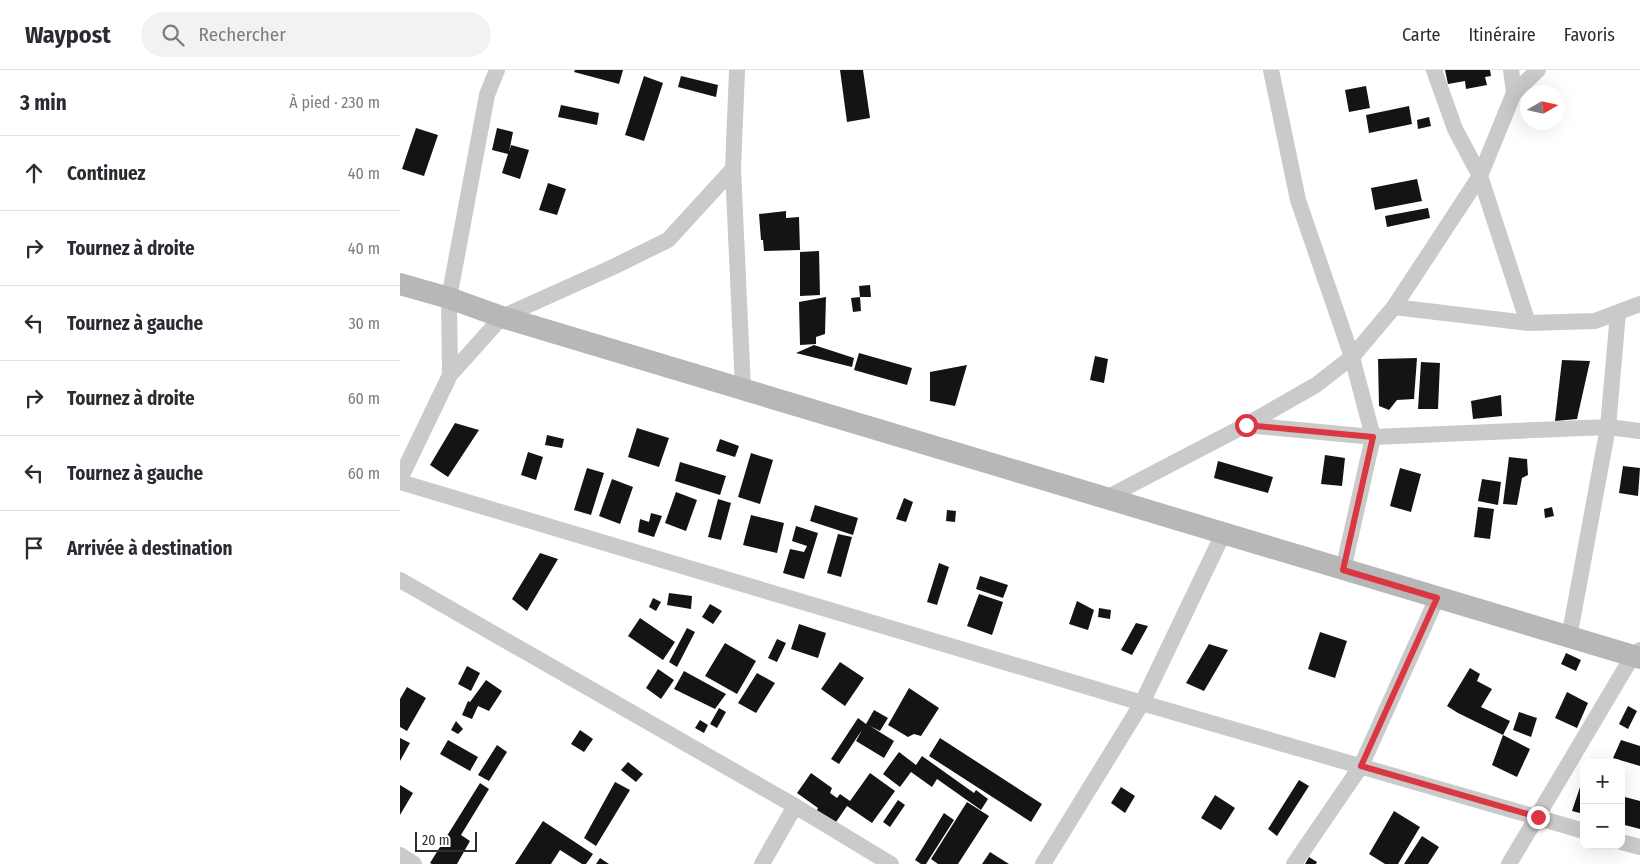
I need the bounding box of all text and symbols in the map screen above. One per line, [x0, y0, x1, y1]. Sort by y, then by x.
search box [141, 12, 491, 57]
text: Waypost [25, 21, 111, 49]
icon: search [159, 21, 187, 49]
text: Rechercher [199, 23, 286, 46]
text: Carte [1402, 24, 1440, 46]
text: Itinéraire [1468, 24, 1536, 46]
text: Favoris [1564, 24, 1615, 46]
north arrow [1520, 85, 1565, 130]
text: 3 min [20, 90, 67, 116]
text: À pied · 230 m [289, 93, 380, 112]
icon: ahead [20, 159, 48, 187]
text: Continuez [67, 162, 146, 185]
text: 40 m [348, 164, 380, 183]
icon: right [20, 234, 48, 262]
text: Tournez à droite [67, 237, 195, 260]
text: 40 m [348, 239, 380, 258]
icon: left [20, 309, 48, 337]
text: Tournez à gauche [67, 312, 203, 335]
text: 30 m [348, 314, 380, 333]
icon: right [20, 384, 48, 412]
text: Tournez à droite [67, 387, 195, 410]
text: 60 m [348, 389, 380, 408]
route start [1235, 414, 1258, 437]
icon: left [20, 459, 48, 487]
text: Tournez à gauche [67, 462, 203, 485]
text: 60 m [348, 464, 380, 483]
icon: arrive [20, 534, 48, 562]
text: Arrivée à destination [67, 537, 233, 560]
map controls [1580, 759, 1625, 849]
button: + [1580, 759, 1625, 804]
button: − [1580, 804, 1625, 849]
route end [1527, 806, 1550, 829]
scale bar [415, 829, 478, 852]
text: 20 m [422, 832, 450, 849]

